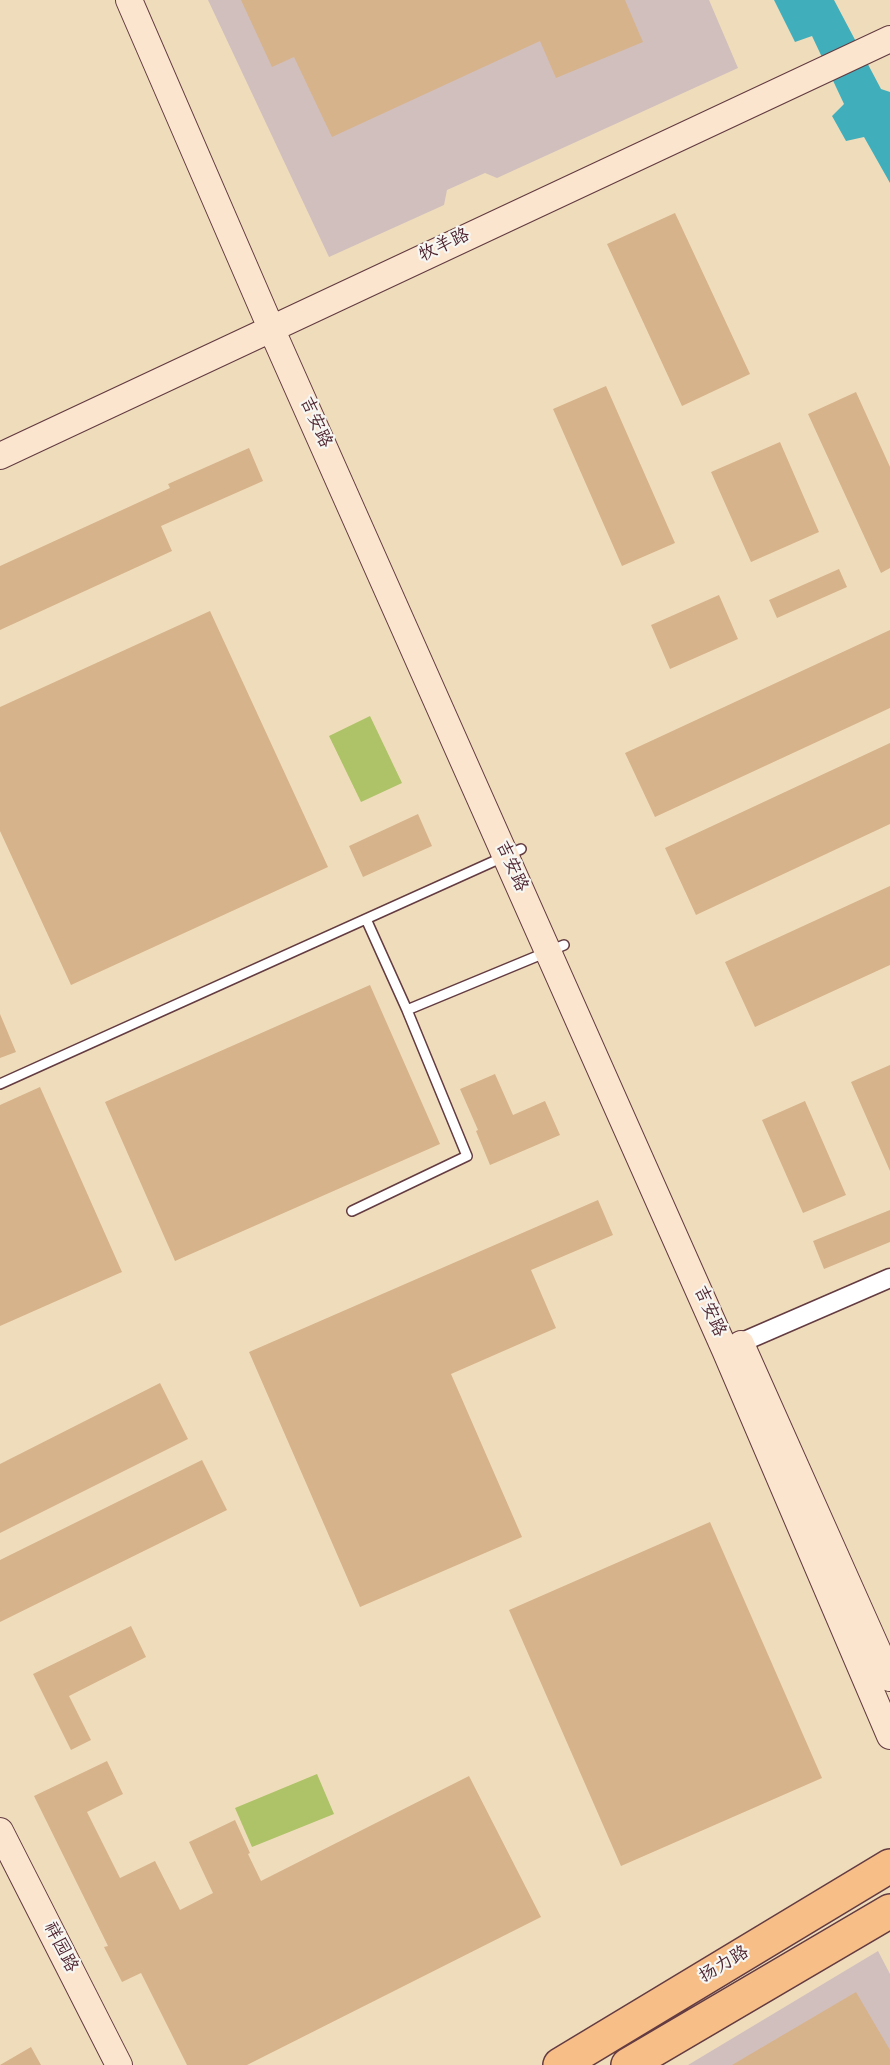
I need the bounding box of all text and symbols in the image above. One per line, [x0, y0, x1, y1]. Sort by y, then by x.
street label: 牧羊路 [416, 226, 474, 268]
street label: 吉安路 [293, 394, 335, 452]
street label: 吉安路 [489, 838, 531, 896]
street label: 吉安路 [687, 1283, 729, 1341]
street label: 祥园路 [37, 1919, 81, 1977]
street label: 扬力路 [696, 1943, 754, 1989]

